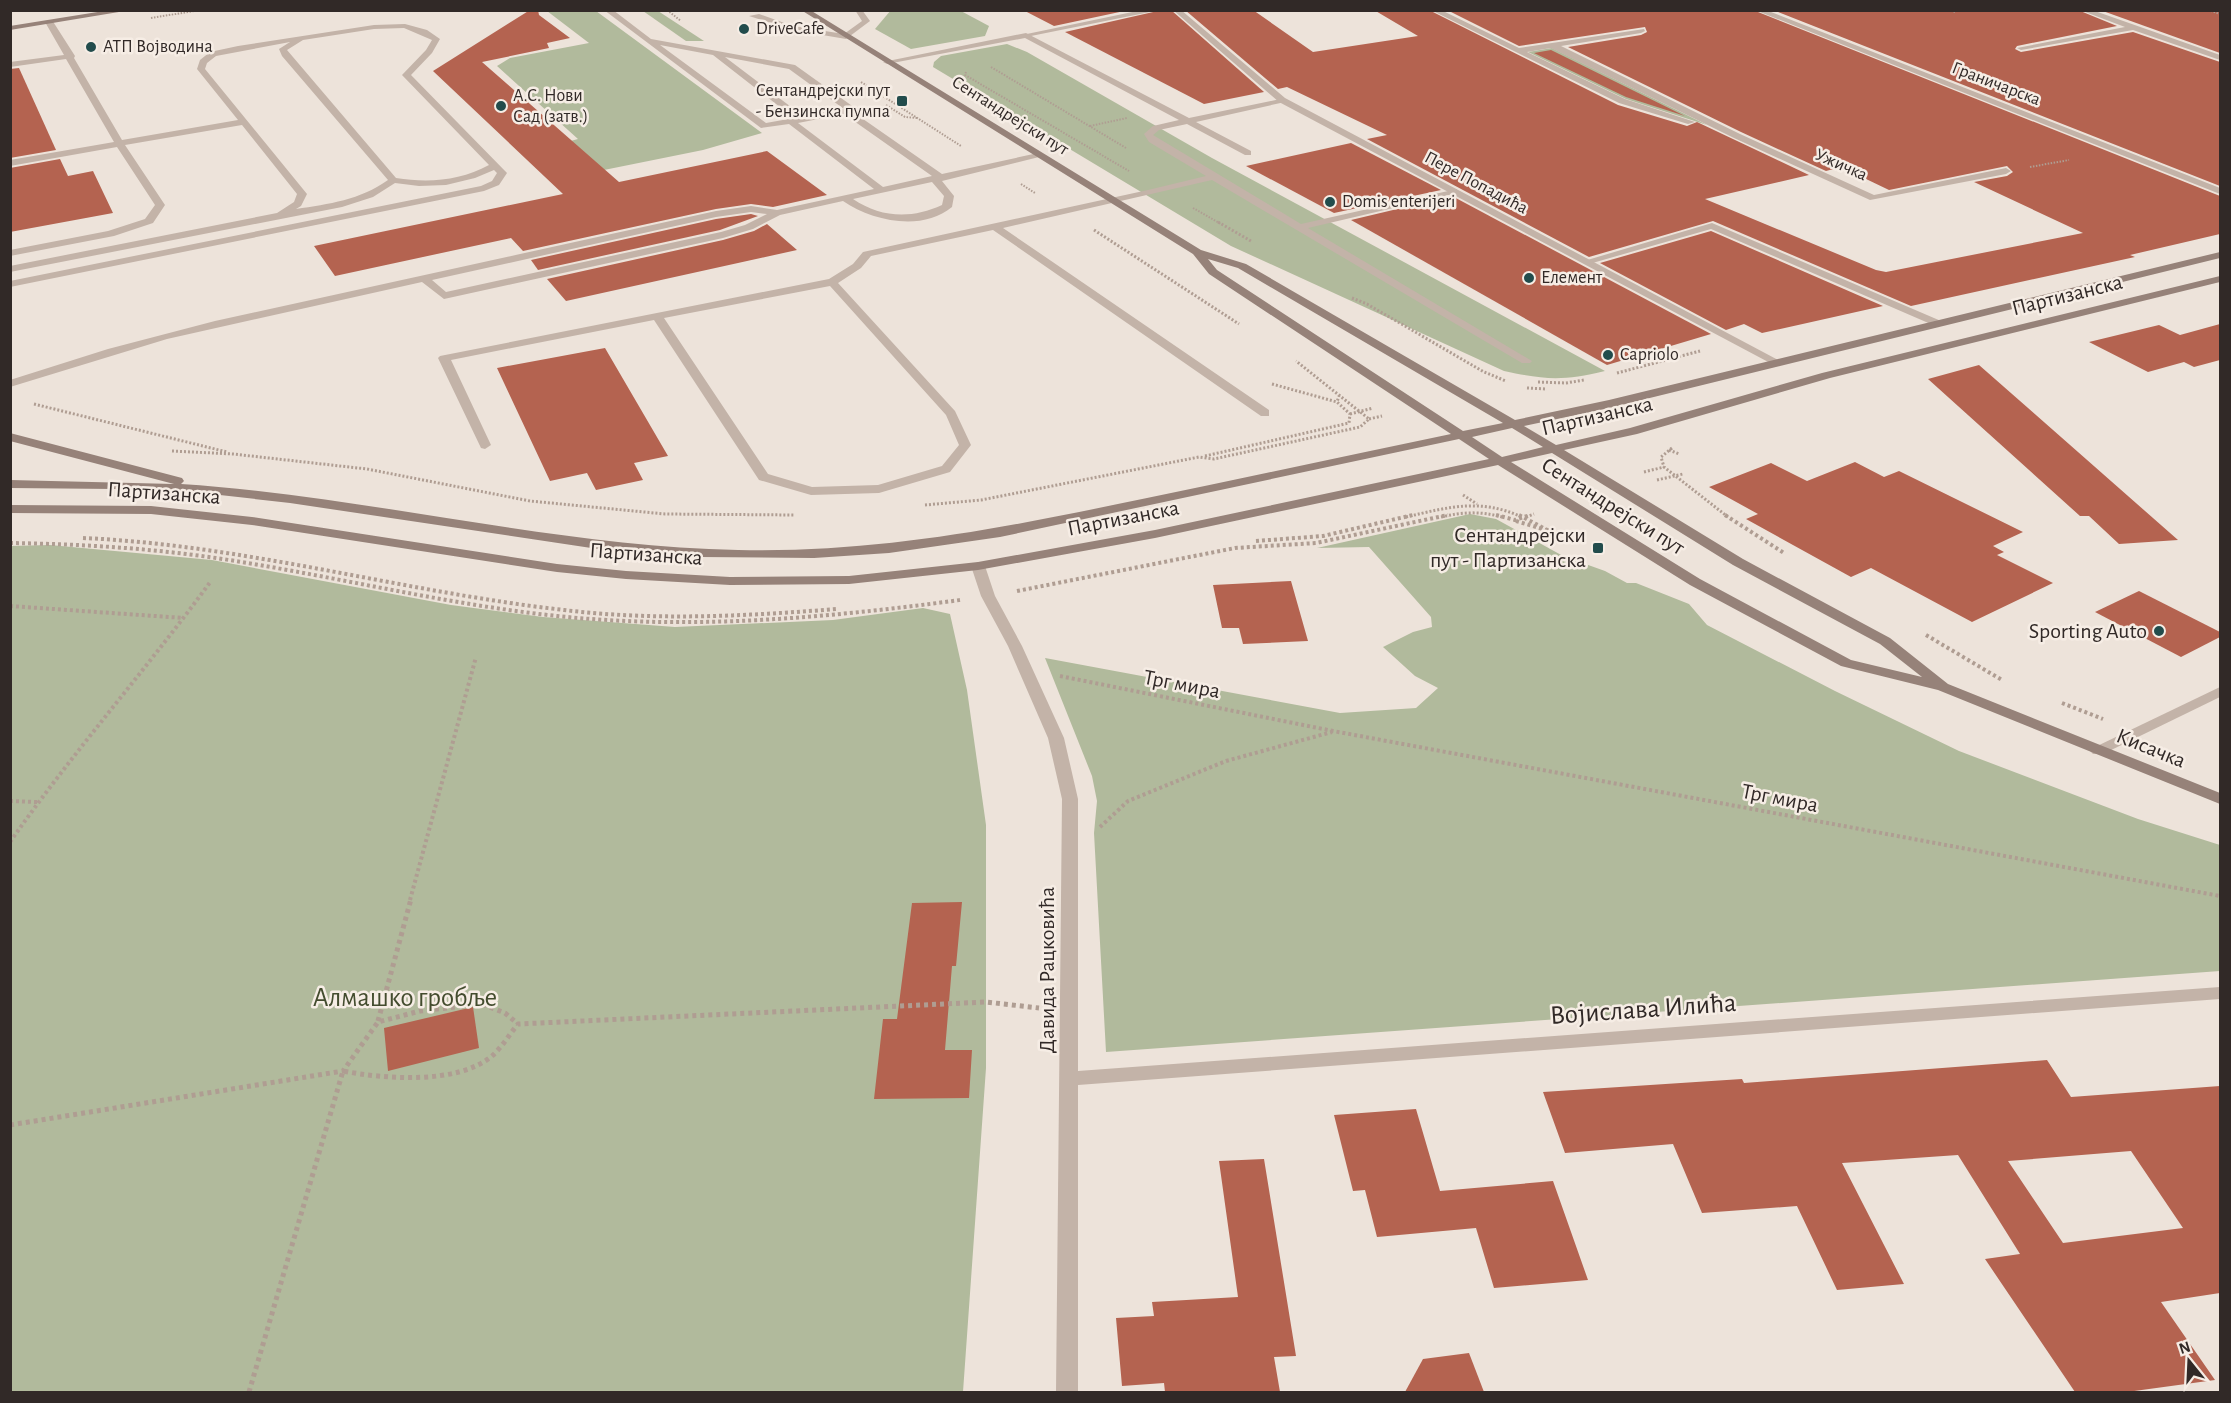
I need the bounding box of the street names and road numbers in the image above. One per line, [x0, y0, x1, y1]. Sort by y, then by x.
street label: Граничарска [1949, 59, 2043, 109]
street label: Сентандрејски пут [948, 73, 1072, 159]
street label: Ужичка [1812, 146, 1870, 184]
street label: Пере Попадића [1421, 148, 1531, 218]
street label: Партизанска [2009, 271, 2125, 319]
street label: Партизанска [1539, 393, 1655, 439]
street label: Сентандрејски пут [1538, 453, 1689, 559]
street label: Партизанска [107, 478, 221, 508]
street label: Партизанска [1065, 496, 1181, 540]
street label: Партизанска [589, 539, 703, 569]
street label: Трг мира [1142, 666, 1222, 702]
street label: Кисачка [2113, 724, 2189, 772]
street label: Трг мира [1740, 780, 1820, 816]
street label: Давида Рацковића [1036, 887, 1058, 1053]
street label: Војислава Илића [1549, 989, 1737, 1030]

